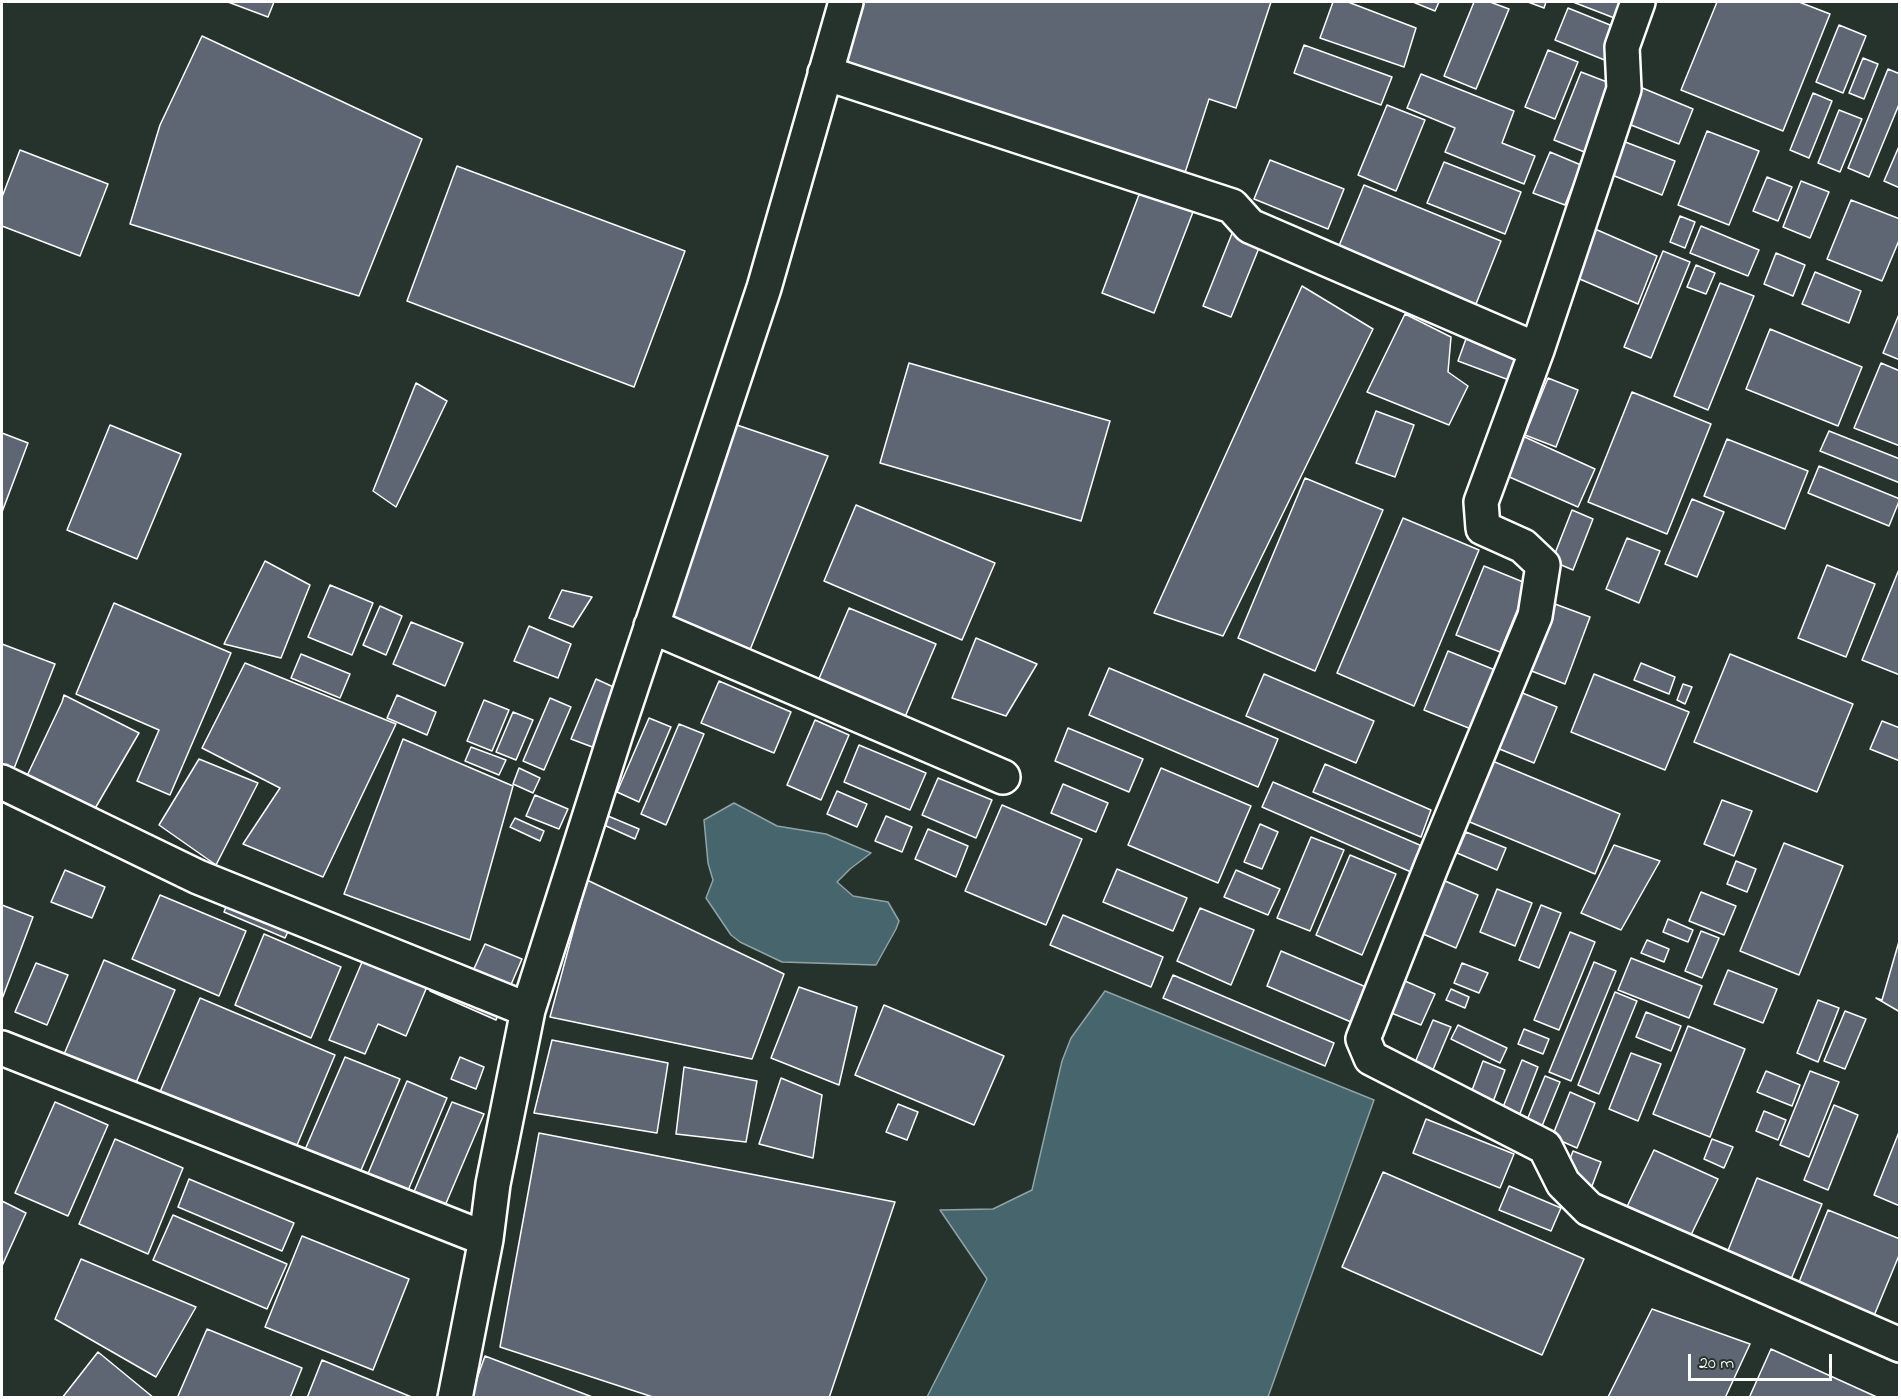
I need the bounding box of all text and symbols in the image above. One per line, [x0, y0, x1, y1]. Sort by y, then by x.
scale bar [1691, 1342, 1835, 1380]
text: 20 m [1699, 1351, 1734, 1377]

